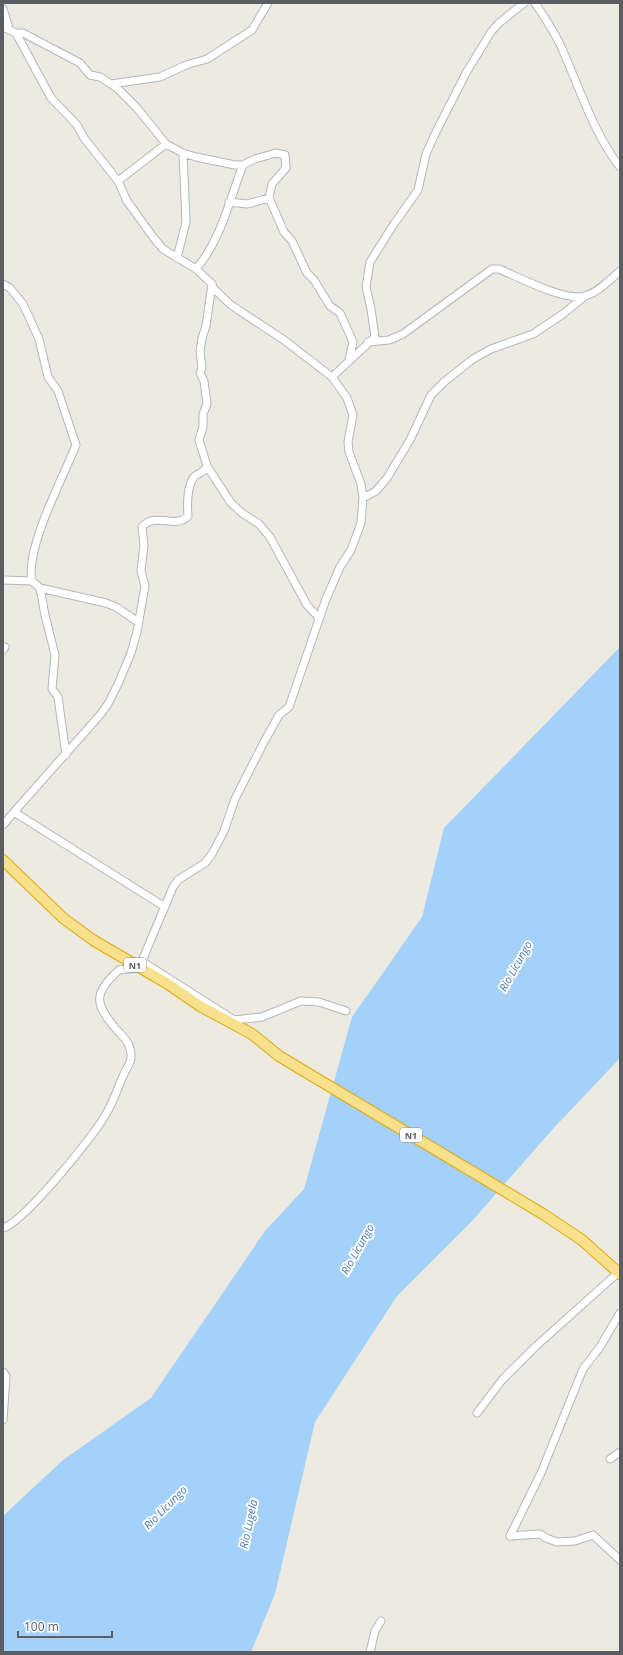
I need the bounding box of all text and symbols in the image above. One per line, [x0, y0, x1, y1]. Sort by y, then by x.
water label: Rio Licungo [495, 938, 535, 994]
road number: N1 [124, 958, 146, 972]
road number: N1 [400, 1128, 422, 1142]
water label: Rio Licungo [337, 1221, 377, 1277]
water label: Rio Licungo [140, 1482, 190, 1532]
water label: Rio Lugela [235, 1498, 261, 1550]
scale bar [18, 1613, 112, 1639]
text: 100 m [24, 1618, 59, 1635]

